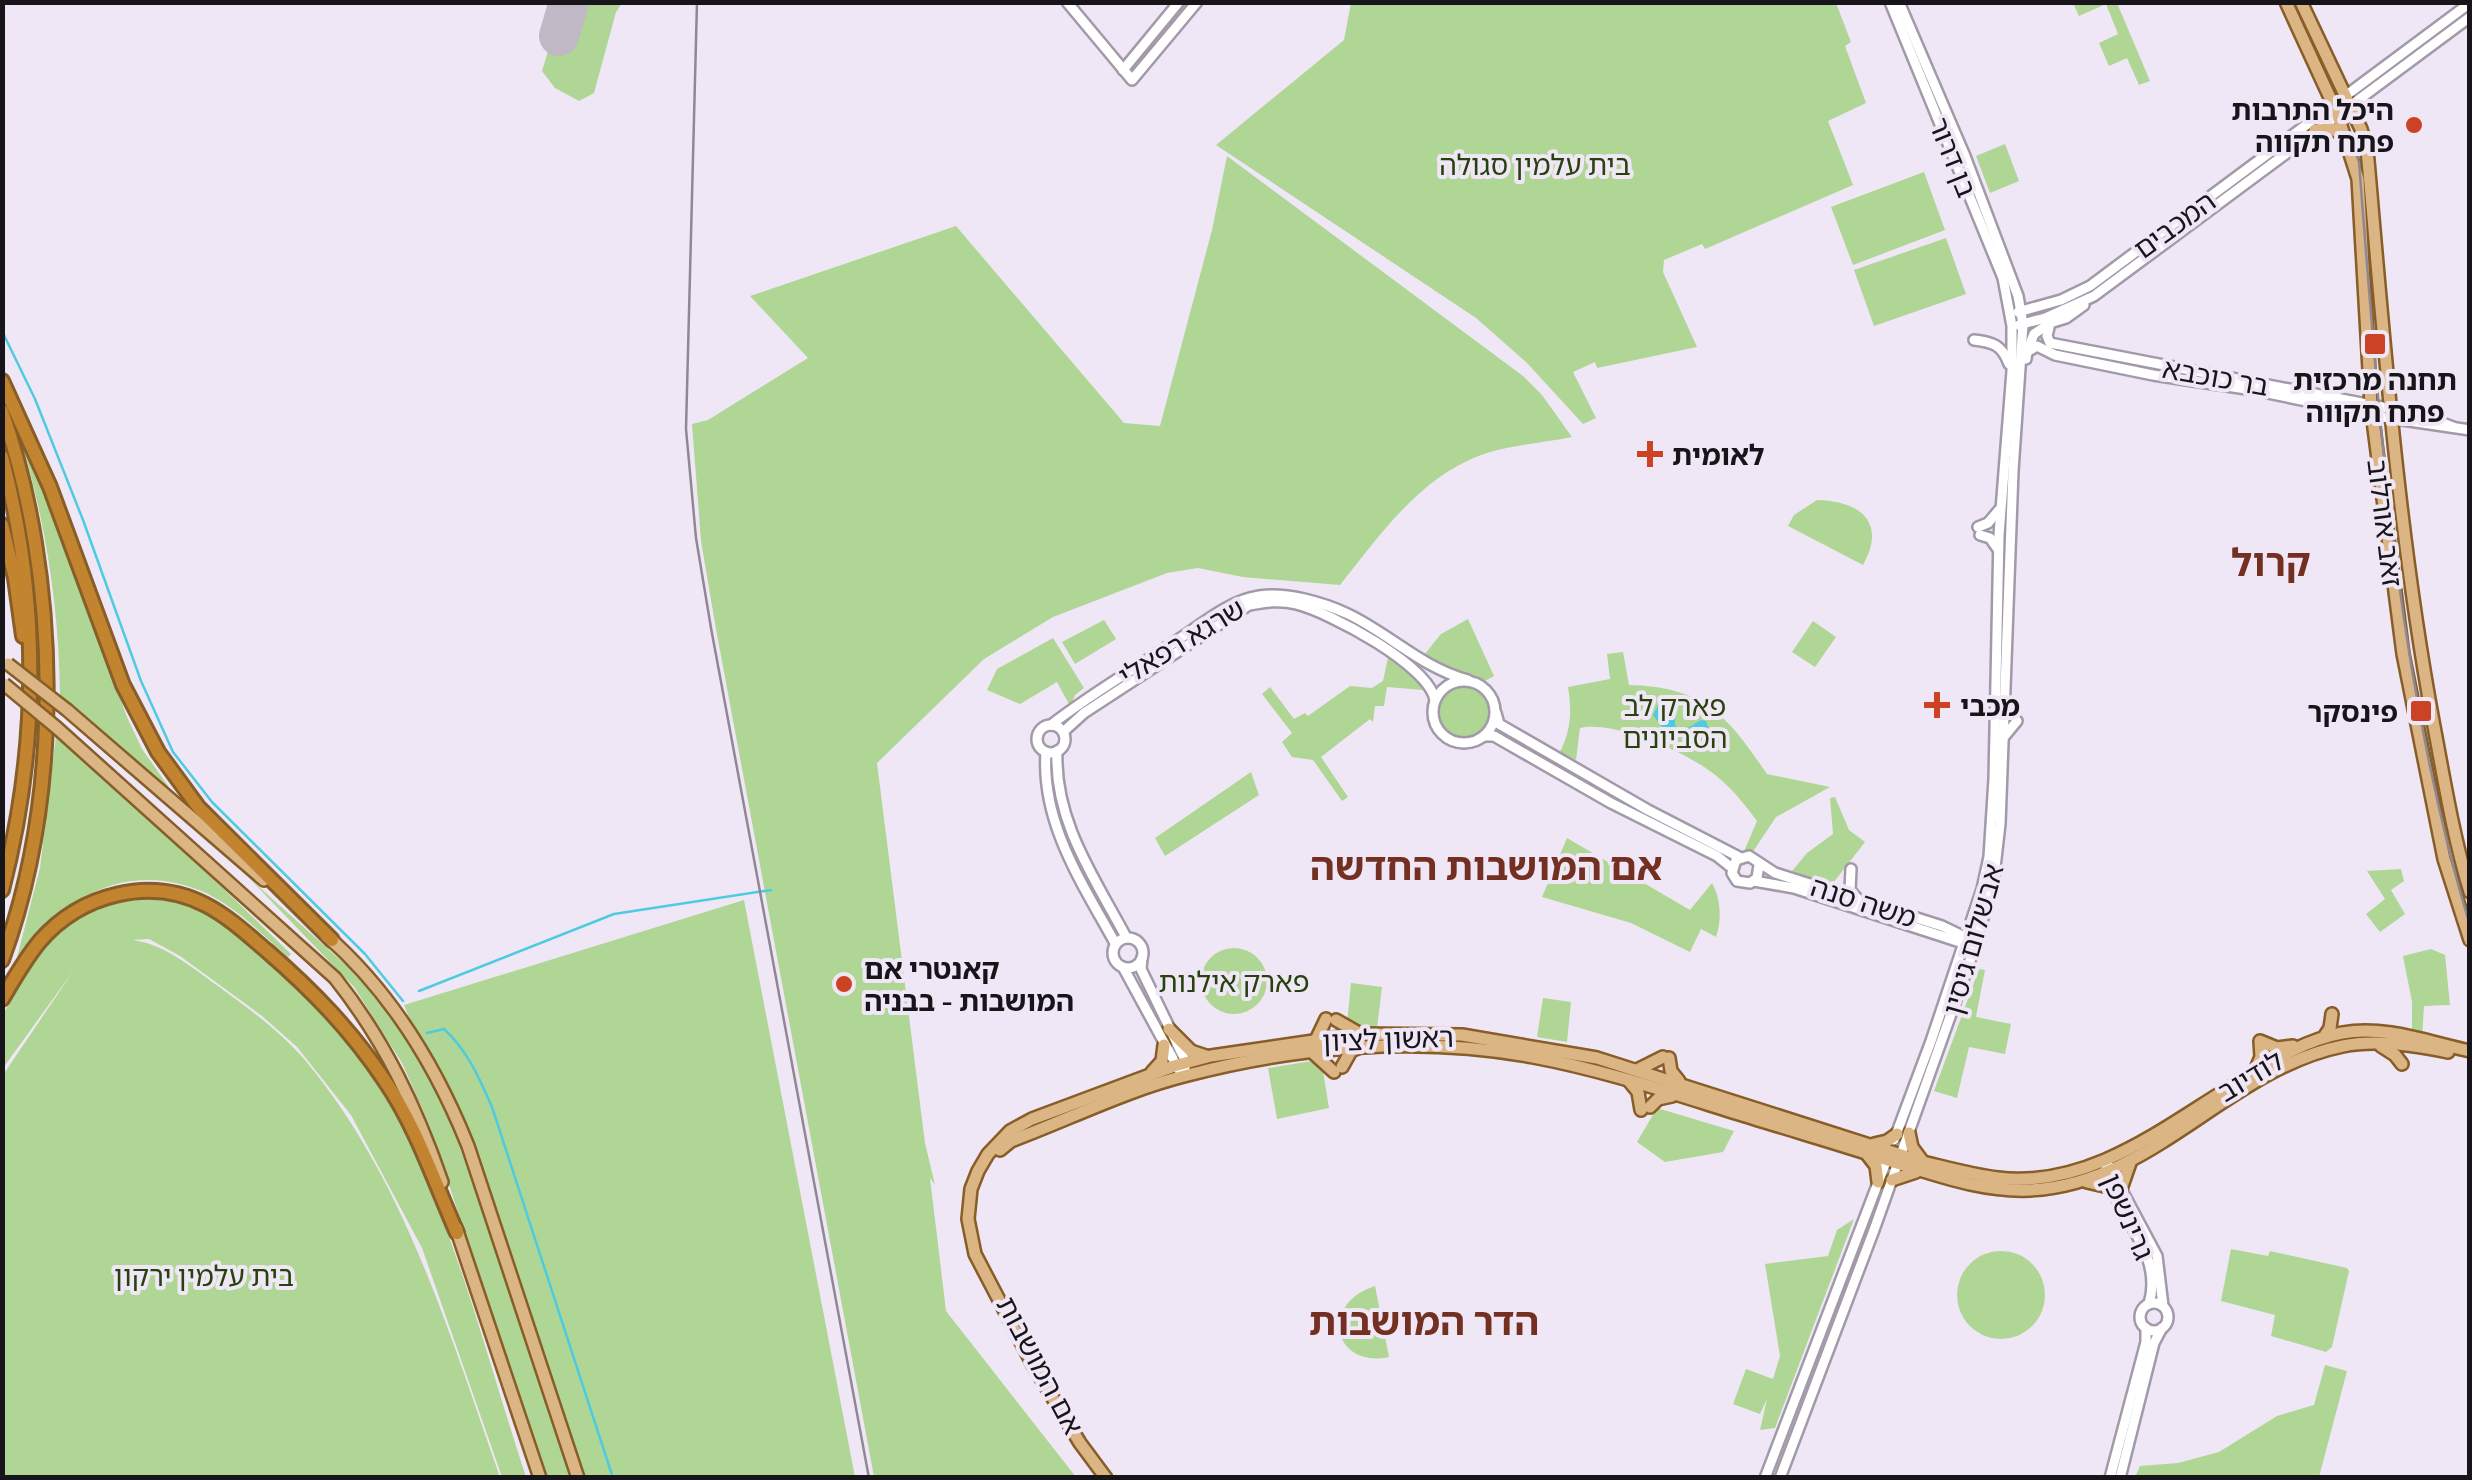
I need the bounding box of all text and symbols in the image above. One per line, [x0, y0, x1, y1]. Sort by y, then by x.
place label: היכל התרבות פתח תקווה [2231, 92, 2394, 158]
street label: בן דרור [1923, 112, 1985, 202]
marker: היכל התרבות פתח תקווה [2403, 114, 2425, 136]
park label: בית עלמין סגולה [1439, 147, 1631, 181]
street label: המכבים [2127, 183, 2221, 265]
marker: תחנה מרכזית פתח תקווה [2362, 331, 2388, 357]
street label: בר כוכבא [2160, 350, 2272, 402]
place label: תחנה מרכזית פתח תקווה [2293, 362, 2457, 428]
place label: לאומית [1672, 437, 1765, 471]
marker: לאומית [1637, 441, 1663, 467]
street label: זאב אורלוב [2361, 457, 2411, 589]
district label: קרול [2231, 538, 2311, 584]
street label: שרגא רפאלי [1112, 590, 1250, 692]
park label: פארק לב הסביונים [1622, 688, 1728, 754]
place label: מכבי [1960, 688, 2020, 722]
marker: מכבי [1924, 692, 1950, 718]
place label: פינסקר [2307, 694, 2398, 728]
marker: פינסקר [2408, 698, 2434, 724]
district label: אם המושבות החדשה [1310, 842, 1662, 888]
street label: אבשלום גיסין [1934, 860, 2010, 1018]
street label: משה סנה [1807, 868, 1921, 934]
place label: קאנטרי אם המושבות - בבניה [864, 951, 1074, 1017]
park label: פארק אילנות [1158, 964, 1310, 998]
marker: קאנטרי אם המושבות - בבניה [833, 973, 855, 995]
street label: ראשון לציון [1322, 1019, 1454, 1057]
street label: לודיוב [2211, 1042, 2289, 1108]
street label: גרינשפן [2096, 1168, 2162, 1264]
park label: בית עלמין ירקון [114, 1258, 294, 1292]
street label: אם המושבות [991, 1290, 1091, 1440]
district label: הדר המושבות [1309, 1297, 1539, 1343]

